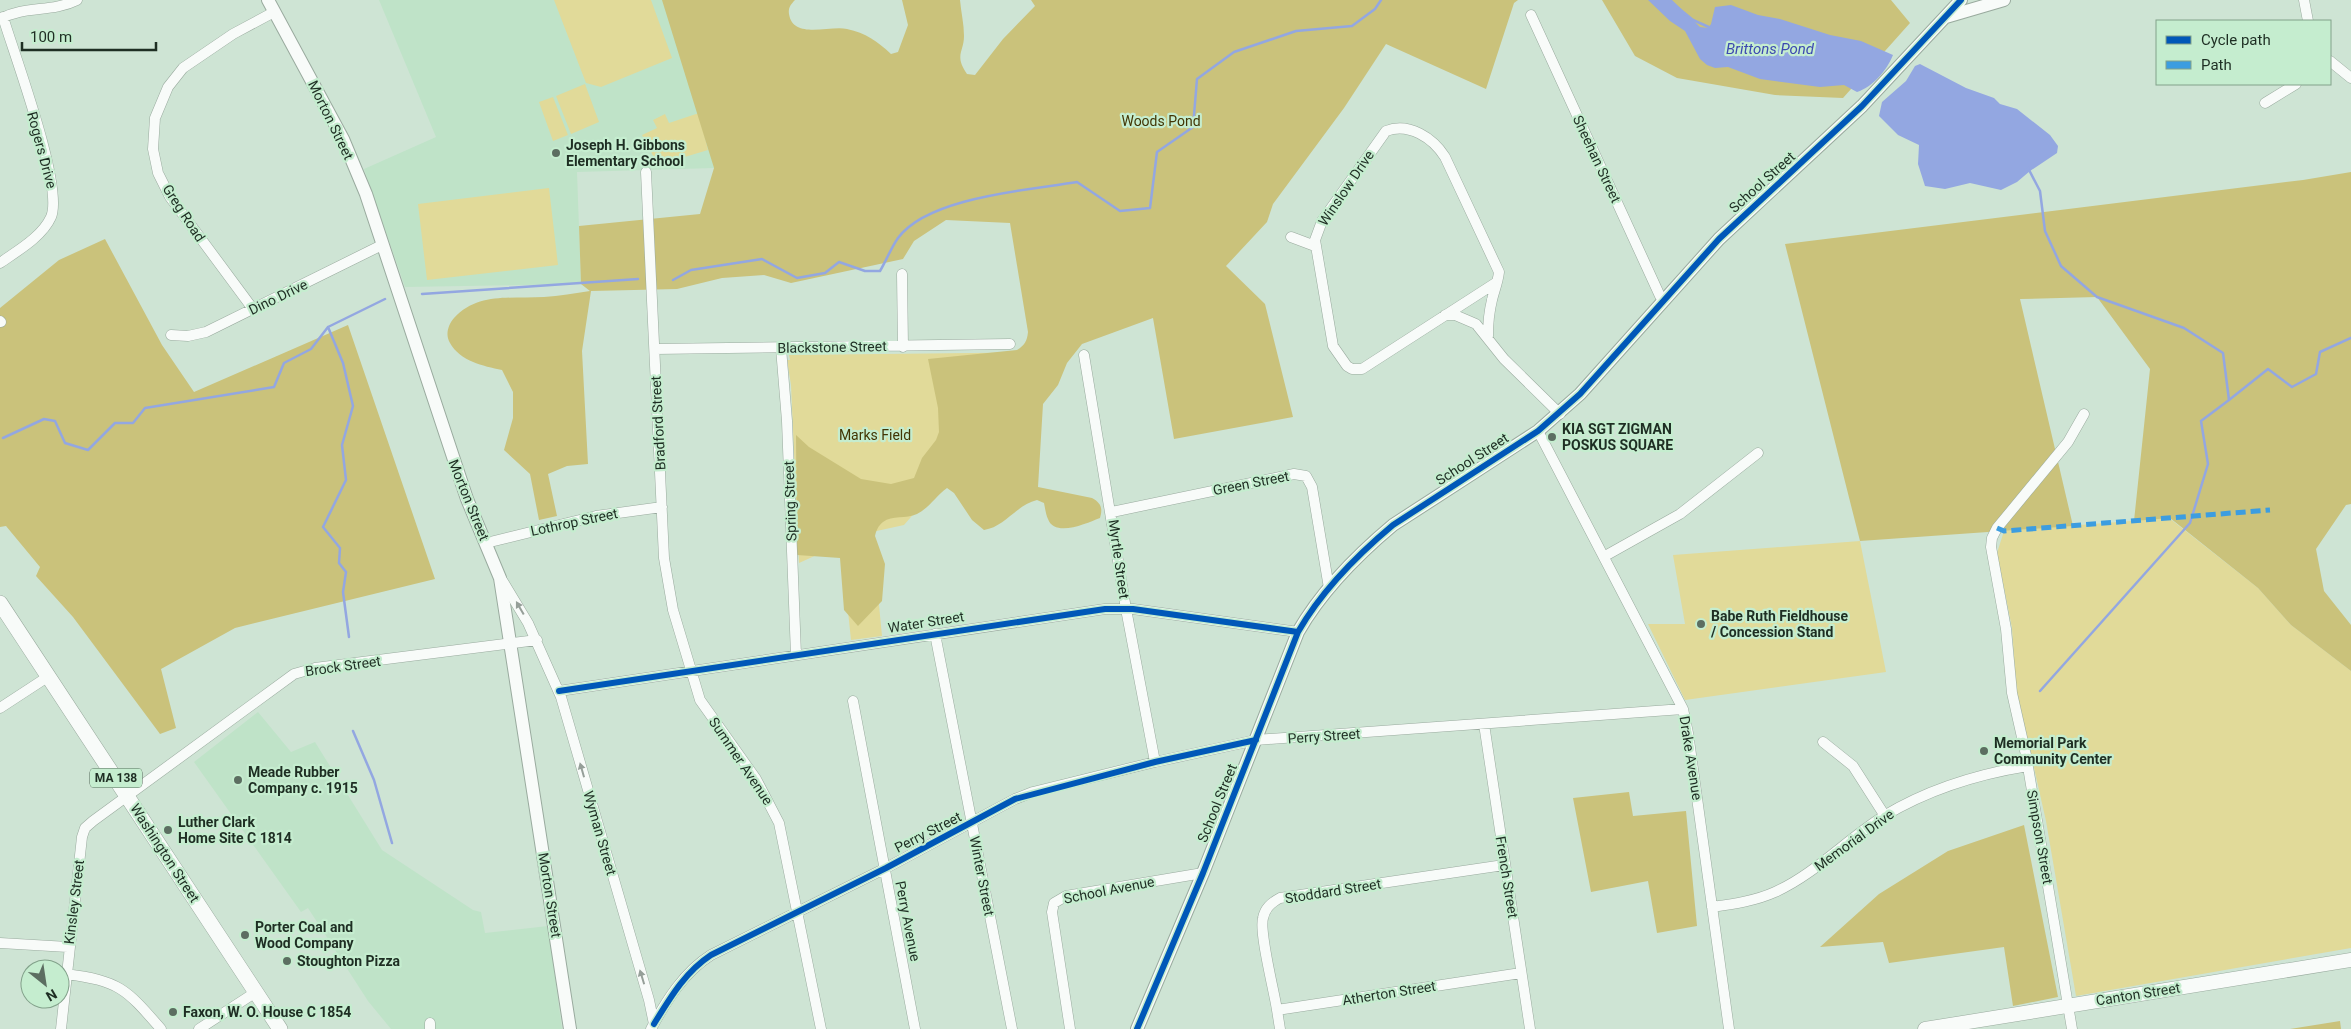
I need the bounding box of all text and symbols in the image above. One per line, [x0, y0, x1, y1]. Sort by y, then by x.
scale bar [22, 20, 156, 52]
legend [2156, 20, 2331, 85]
text: 100 m [30, 28, 72, 46]
text: Cycle path [2201, 31, 2271, 49]
water label: Brittons Pond [1726, 40, 1815, 58]
text: Path [2201, 56, 2232, 74]
street label: Morton Street [305, 78, 357, 162]
street label: Rogers Drive [24, 110, 60, 190]
park label: Woods Pond [1121, 113, 1201, 129]
street label: Sheehan Street [1570, 113, 1624, 206]
place label: Joseph H. Gibbons Elementary School [566, 137, 685, 169]
marker: Joseph H. Gibbons Elementary School [550, 147, 562, 159]
street label: Winslow Drive [1315, 147, 1377, 229]
street label: School Street [1726, 148, 1799, 216]
street label: Greg Road [160, 181, 208, 245]
street label: Dino Drive [246, 276, 310, 318]
street label: Blackstone Street [777, 338, 887, 356]
street label: Bradford Street [648, 375, 668, 471]
place label: KIA SGT ZIGMAN POSKUS SQUARE [1562, 421, 1673, 453]
park label: Marks Field [839, 427, 911, 443]
street label: School Street [1433, 429, 1512, 488]
marker: KIA SGT ZIGMAN POSKUS SQUARE [1546, 431, 1558, 443]
street label: Morton Street [446, 457, 493, 543]
street label: Spring Street [781, 460, 799, 541]
street label: Green Street [1212, 468, 1291, 498]
street label: Lothrop Street [529, 505, 619, 539]
street label: Myrtle Street [1106, 518, 1133, 600]
one-way arrow [515, 602, 524, 615]
street label: Water Street [887, 608, 966, 636]
place label: Babe Ruth Fieldhouse / Concession Stand [1710, 608, 1849, 640]
marker: Babe Ruth Fieldhouse / Concession Stand [1695, 618, 1707, 630]
street label: Brock Street [304, 653, 382, 679]
street label: Summer Avenue [706, 714, 776, 808]
street label: Drake Avenue [1676, 715, 1706, 801]
street label: Perry Street [1287, 725, 1361, 747]
place label: Memorial Park Community Center [1994, 735, 2112, 767]
marker: Memorial Park Community Center [1978, 745, 1990, 757]
street label: School Street [1194, 761, 1240, 845]
one-way arrow [578, 763, 586, 778]
place label: Meade Rubber Company c. 1915 [248, 764, 358, 796]
road number: MA 138 [90, 768, 142, 788]
marker: Meade Rubber Company c. 1915 [232, 774, 244, 786]
street label: Wyman Street [580, 789, 620, 877]
street label: Simpson Street [2024, 789, 2056, 886]
street label: Washington Street [127, 801, 203, 906]
street label: Memorial Drive [1811, 806, 1897, 874]
street label: Perry Street [892, 808, 964, 856]
place label: Luther Clark Home Site C 1814 [178, 814, 292, 846]
marker: Luther Clark Home Site C 1814 [162, 824, 174, 836]
street label: Winter Street [966, 835, 998, 918]
street label: French Street [1493, 835, 1521, 920]
street label: Morton Street [535, 851, 565, 939]
street label: Kinsley Street [61, 858, 87, 945]
street label: School Avenue [1062, 873, 1156, 907]
street label: Stoddard Street [1284, 875, 1383, 906]
street label: Perry Avenue [892, 879, 924, 963]
place label: Porter Coal and Wood Company [255, 919, 355, 951]
marker: Porter Coal and Wood Company [239, 929, 251, 941]
place label: Stoughton Pizza [297, 953, 401, 969]
marker: Stoughton Pizza [281, 955, 293, 967]
north arrow [20, 959, 70, 1009]
one-way arrow [638, 969, 646, 984]
street label: Atherton Street [1341, 978, 1437, 1008]
street label: Canton Street [2095, 979, 2182, 1009]
text: N [43, 986, 60, 1005]
place label: Faxon, W. O. House C 1854 [183, 1004, 351, 1020]
marker: Faxon, W. O. House C 1854 [167, 1006, 179, 1018]

